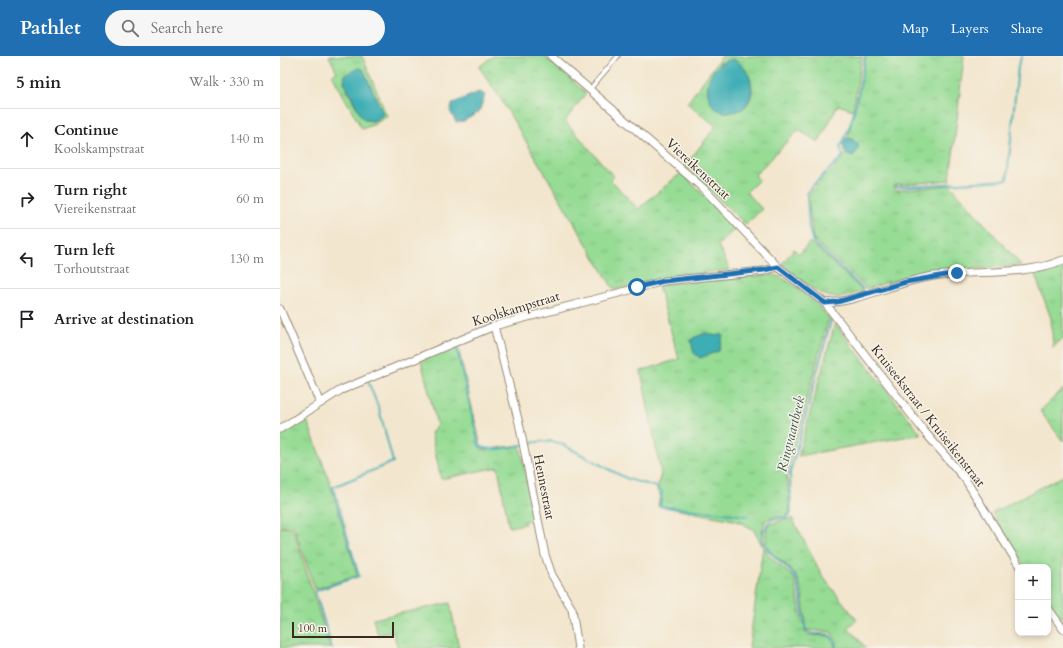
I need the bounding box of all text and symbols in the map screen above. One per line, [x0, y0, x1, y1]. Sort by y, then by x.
search box [105, 10, 385, 46]
text: Pathlet [20, 15, 81, 41]
icon: search [119, 17, 141, 39]
text: Search here [151, 18, 223, 38]
text: Map [902, 19, 929, 38]
text: Layers [951, 19, 989, 38]
text: Share [1011, 19, 1043, 38]
text: 5 min [16, 71, 61, 94]
text: Walk · 330 m [189, 73, 264, 91]
text: Continue [54, 120, 119, 140]
icon: ahead [16, 128, 38, 150]
text: 140 m [230, 130, 264, 148]
street label: Viereikenstraat [662, 134, 734, 204]
text: Koolskampstraat [54, 140, 144, 158]
text: Turn right [54, 180, 127, 200]
icon: right [16, 188, 38, 210]
text: 60 m [236, 190, 264, 208]
text: Viereikenstraat [54, 200, 136, 218]
text: Turn left [54, 240, 115, 260]
icon: left [16, 248, 38, 270]
text: 130 m [230, 250, 264, 268]
text: Torhoutstraat [54, 260, 129, 278]
route end [948, 264, 966, 282]
route start [628, 278, 646, 296]
street label: Koolskampstraat [470, 287, 562, 331]
icon: arrive [16, 308, 38, 330]
text: Arrive at destination [54, 309, 194, 329]
street label: Kruiseekstraat / Kruiseikenstraat [867, 341, 989, 491]
water label: Ringvaartbeek [772, 394, 810, 474]
street label: Hennestraat [529, 453, 559, 521]
map controls [1015, 564, 1051, 636]
button: + [1015, 564, 1051, 600]
button: − [1015, 600, 1051, 636]
scale bar [292, 620, 394, 639]
text: 100 m [298, 621, 327, 636]

